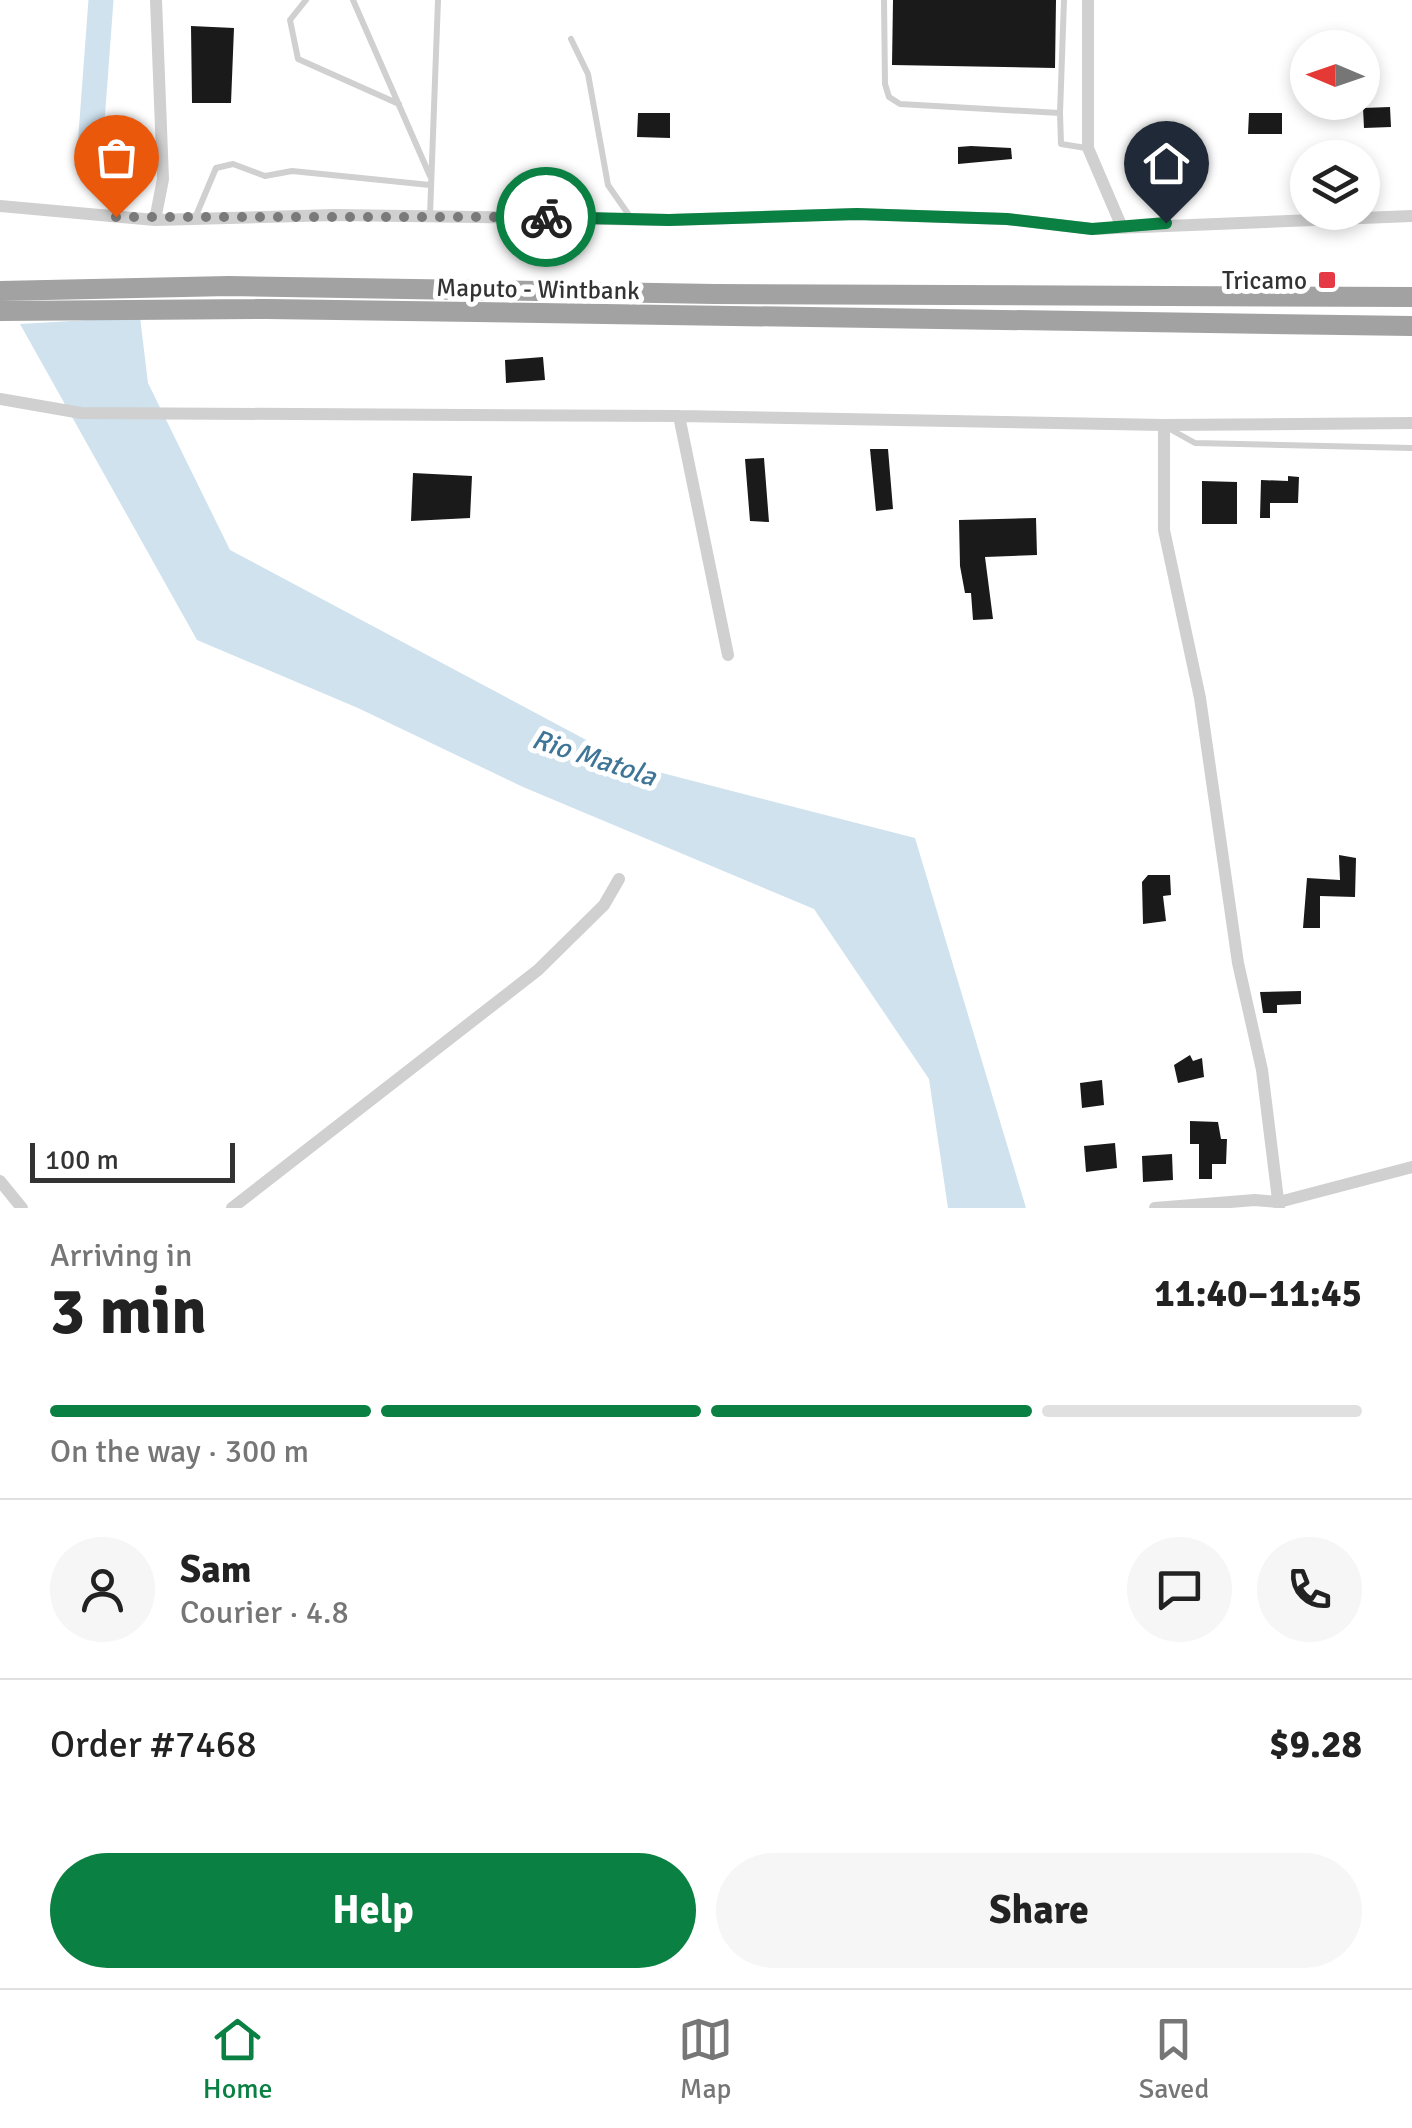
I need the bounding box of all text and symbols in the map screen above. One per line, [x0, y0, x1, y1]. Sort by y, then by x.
north arrow [1290, 30, 1380, 120]
map controls [1290, 30, 1380, 230]
pin [74, 115, 159, 218]
pin [1124, 121, 1209, 224]
icon: bag [89, 130, 144, 185]
icon: home [1139, 136, 1194, 191]
button: layers [1290, 140, 1380, 230]
courier [496, 167, 596, 267]
icon: bike [519, 190, 574, 245]
place label: Tricamo [1222, 265, 1307, 296]
marker: Tricamo [1316, 269, 1338, 291]
street label: Maputo - Wintbank [436, 272, 640, 306]
water label: Rio Matola [528, 722, 661, 794]
scale bar [30, 1138, 235, 1182]
text: 100 m [45, 1143, 119, 1177]
text: Arriving in [50, 1236, 192, 1275]
text: 11:40–11:45 [1154, 1270, 1362, 1317]
text: 3 min [50, 1272, 207, 1352]
text: On the way · 300 m [50, 1432, 309, 1471]
button: person [50, 1537, 155, 1642]
button: chat [1127, 1537, 1232, 1642]
button: phone [1257, 1537, 1362, 1642]
text: Sam [180, 1546, 251, 1593]
text: Courier · 4.8 [180, 1593, 349, 1632]
text: Order #7468 [50, 1721, 257, 1768]
text: $9.28 [1269, 1721, 1362, 1768]
button: Help [50, 1853, 696, 1968]
button: Share [716, 1853, 1362, 1968]
tab: Home [203, 2012, 273, 2106]
tab: Map [678, 2012, 733, 2106]
tab: Saved [1139, 2012, 1209, 2106]

